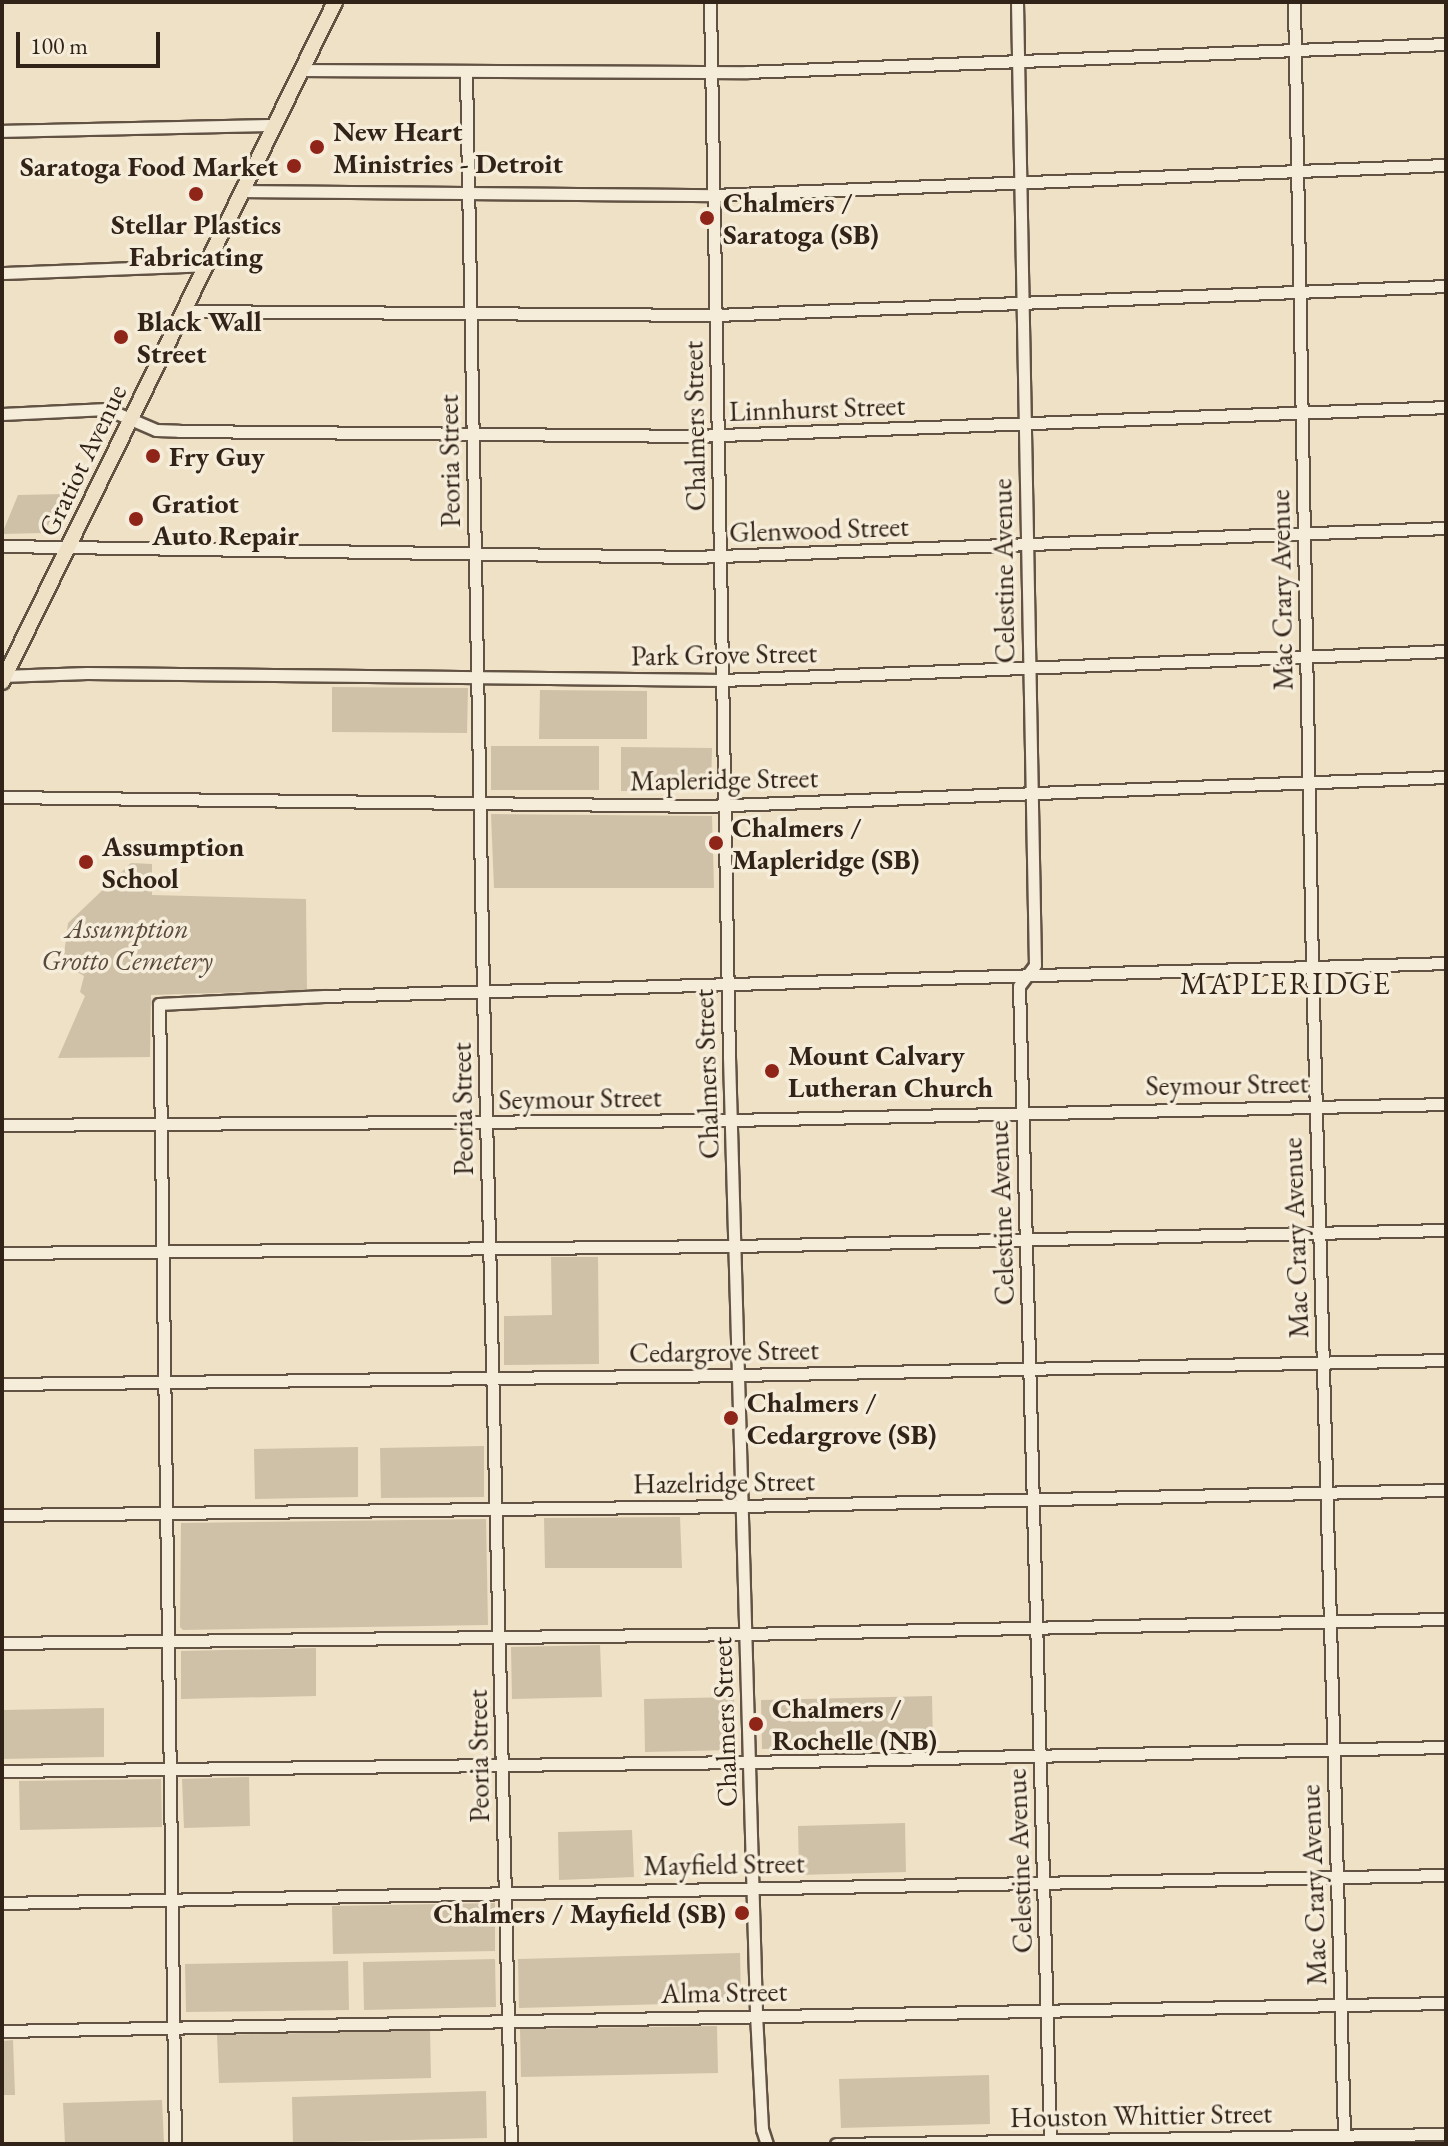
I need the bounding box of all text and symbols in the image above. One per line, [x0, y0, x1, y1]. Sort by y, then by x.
scale bar [20, 16, 164, 66]
text: 100 m [30, 30, 88, 61]
place label: New Heart Ministries - Detroit [333, 114, 563, 180]
marker: New Heart Ministries - Detroit [308, 138, 326, 156]
place label: Saratoga Food Market [20, 149, 278, 183]
marker: Saratoga Food Market [285, 157, 303, 175]
marker: Stellar Plastics Fabricating [187, 185, 205, 203]
place label: Chalmers / Saratoga (SB) [723, 185, 879, 251]
place label: Stellar Plastics Fabricating [111, 207, 281, 273]
marker: Chalmers / Saratoga (SB) [698, 209, 716, 227]
place label: Black Wall Street [137, 304, 262, 370]
marker: Black Wall Street [112, 328, 130, 346]
street label: Chalmers Street [676, 341, 712, 511]
street label: Gratiot Avenue [31, 378, 133, 542]
street label: Linnhurst Street [728, 388, 906, 428]
street label: Peoria Street [431, 394, 467, 528]
place label: Fry Guy [169, 439, 265, 473]
marker: Fry Guy [144, 447, 162, 465]
street label: Celestine Avenue [985, 478, 1021, 664]
place label: Gratiot Auto Repair [152, 486, 299, 552]
street label: Mac Crary Avenue [1262, 489, 1300, 691]
street label: Glenwood Street [729, 509, 909, 549]
marker: Gratiot Auto Repair [127, 510, 145, 528]
street label: Park Grove Street [631, 636, 817, 672]
street label: Mapleridge Street [630, 761, 818, 797]
place label: Chalmers / Mapleridge (SB) [732, 810, 919, 876]
place label: Assumption School [102, 829, 244, 895]
marker: Chalmers / Mapleridge (SB) [707, 834, 725, 852]
marker: Assumption School [77, 853, 95, 871]
park label: Assumption Grotto Cemetery [41, 911, 213, 977]
district label: MAPLERIDGE [1180, 966, 1392, 1002]
street label: Chalmers Street [686, 988, 726, 1160]
place label: Mount Calvary Lutheran Church [788, 1038, 993, 1104]
street label: Peoria Street [444, 1042, 480, 1176]
marker: Mount Calvary Lutheran Church [763, 1062, 781, 1080]
street label: Seymour Street [1145, 1066, 1309, 1102]
street label: Seymour Street [498, 1080, 662, 1116]
street label: Celestine Avenue [981, 1120, 1021, 1306]
street label: Mac Crary Avenue [1275, 1137, 1315, 1339]
street label: Cedargrove Street [629, 1333, 819, 1369]
place label: Chalmers / Cedargrove (SB) [747, 1385, 936, 1451]
marker: Chalmers / Cedargrove (SB) [722, 1409, 740, 1427]
street label: Hazelridge Street [633, 1464, 815, 1500]
street label: Chalmers Street [704, 1636, 744, 1808]
street label: Peoria Street [460, 1689, 496, 1823]
place label: Chalmers / Rochelle (NB) [772, 1691, 937, 1757]
marker: Chalmers / Rochelle (NB) [747, 1715, 765, 1733]
street label: Celestine Avenue [999, 1768, 1039, 1954]
street label: Mac Crary Avenue [1293, 1784, 1333, 1986]
street label: Mayfield Street [643, 1846, 805, 1882]
place label: Chalmers / Mayfield (SB) [433, 1896, 726, 1930]
marker: Chalmers / Mayfield (SB) [733, 1904, 751, 1922]
street label: Alma Street [661, 1974, 787, 2010]
street label: Houston Whittier Street [1010, 2096, 1272, 2134]

